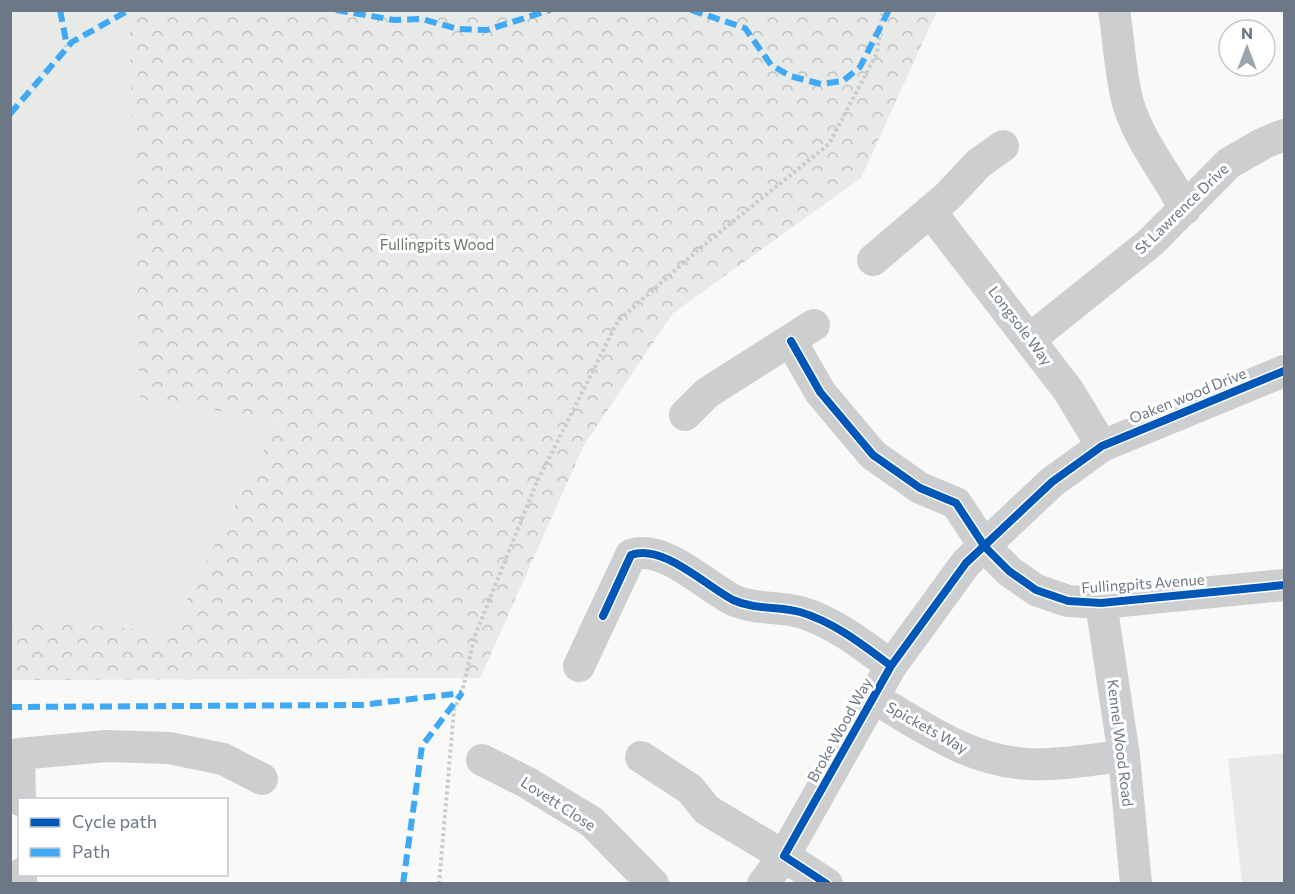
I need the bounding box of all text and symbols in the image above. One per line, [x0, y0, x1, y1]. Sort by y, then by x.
north arrow [1217, 18, 1277, 78]
text: N [1241, 23, 1253, 42]
street label: St Lawrence Drive [1131, 159, 1232, 257]
park label: Fullingpits Wood [380, 235, 494, 253]
street label: Longsole Way [985, 282, 1057, 369]
street label: Oaken wood Drive [1126, 363, 1249, 427]
street label: Fullingpits Avenue [1081, 570, 1205, 596]
street label: Broke Wood Way [803, 674, 875, 785]
street label: Kennel Wood Road [1104, 678, 1138, 807]
street label: Spickets Way [884, 697, 972, 757]
street label: Lovett Close [518, 772, 599, 834]
legend [18, 798, 228, 876]
text: Cycle path [72, 810, 157, 832]
text: Path [72, 840, 110, 862]

